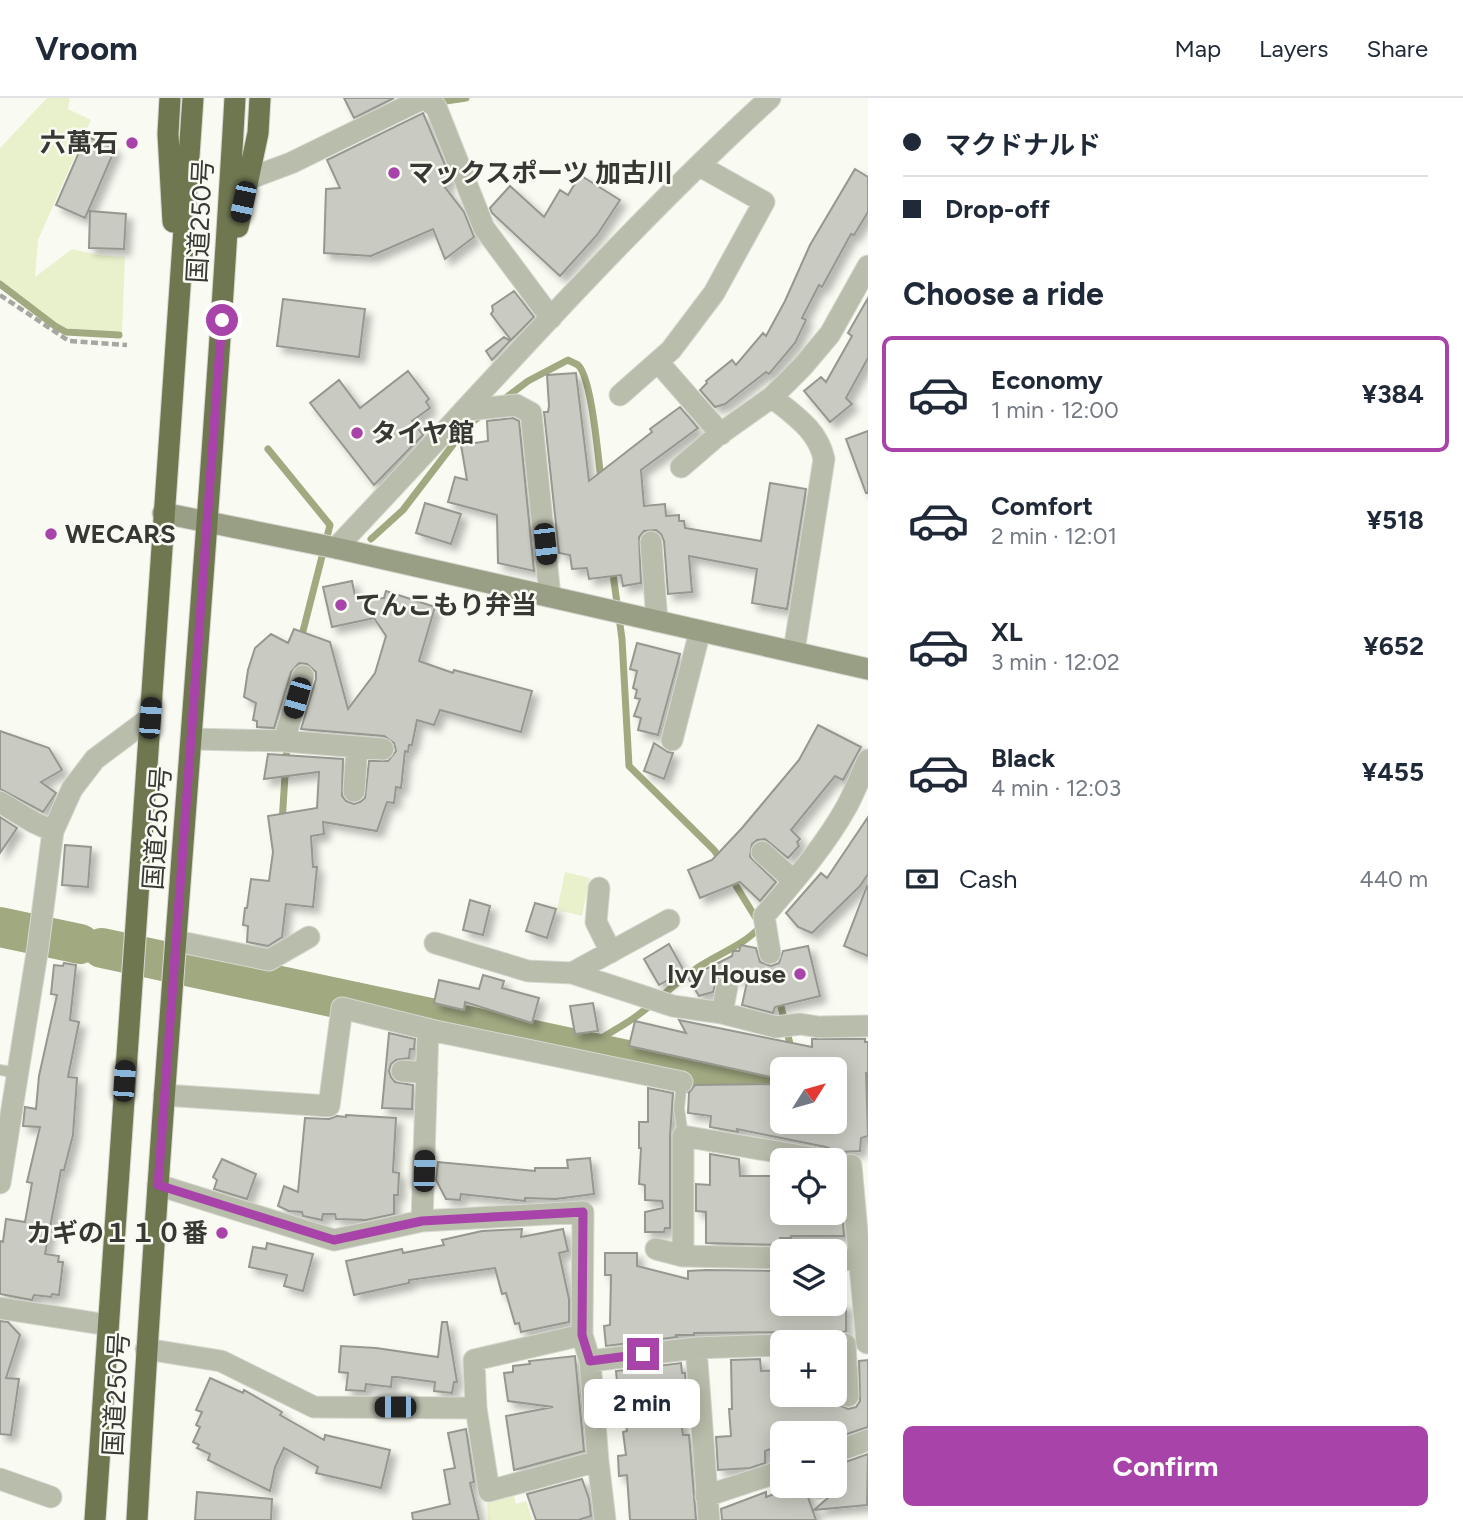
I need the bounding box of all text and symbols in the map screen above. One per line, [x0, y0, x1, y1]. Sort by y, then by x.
text: Vroom [35, 29, 138, 68]
text: Map [1174, 34, 1221, 63]
text: Layers [1259, 34, 1328, 63]
text: Share [1366, 34, 1428, 63]
place label: 六萬石 [40, 127, 118, 159]
text: マクドナルド [945, 129, 1101, 161]
marker: 六萬石 [124, 135, 140, 151]
place label: マックスポーツ 加古川 [408, 157, 673, 189]
street label: 国道250号 [181, 158, 219, 284]
marker: マックスポーツ 加古川 [386, 165, 402, 181]
car [229, 179, 258, 225]
text: Drop-off [945, 193, 1050, 225]
text: Choose a ride [903, 275, 1104, 313]
route start [206, 304, 238, 336]
icon: car [907, 363, 970, 426]
text: Economy [991, 364, 1103, 396]
text: ¥384 [1362, 378, 1424, 410]
text: 1 min · 12:00 [991, 396, 1119, 424]
place label: タイヤ館 [371, 417, 474, 449]
marker: タイヤ館 [349, 425, 365, 441]
icon: car [907, 489, 970, 552]
text: Comfort [991, 490, 1093, 522]
text: ¥518 [1367, 504, 1424, 536]
place label: WECARS [65, 518, 176, 550]
car [533, 522, 558, 566]
text: 2 min · 12:01 [991, 522, 1117, 550]
marker: WECARS [43, 526, 59, 542]
place label: てんこもり弁当 [355, 589, 537, 621]
marker: てんこもり弁当 [333, 597, 349, 613]
icon: car [907, 615, 970, 678]
text: XL [991, 616, 1023, 648]
text: ¥652 [1363, 630, 1424, 662]
text: 3 min · 12:02 [991, 648, 1120, 676]
car [282, 675, 313, 721]
car [139, 696, 162, 740]
icon: car [907, 741, 970, 804]
text: Black [991, 742, 1055, 774]
text: ¥455 [1362, 756, 1424, 788]
street label: 国道250号 [137, 765, 177, 891]
text: 4 min · 12:03 [991, 774, 1121, 802]
icon: cash [903, 860, 941, 898]
text: Cash [959, 863, 1018, 895]
text: 440 m [1359, 865, 1428, 893]
place label: Ivy House [667, 958, 786, 990]
marker: Ivy House [792, 966, 808, 982]
north arrow [770, 1057, 847, 1134]
map controls [770, 1057, 847, 1498]
car [113, 1059, 136, 1103]
button: locate [770, 1148, 847, 1225]
car [413, 1150, 436, 1192]
place label: カギの１１０番 [26, 1217, 208, 1249]
marker: カギの１１０番 [214, 1225, 230, 1241]
button: layers [770, 1239, 847, 1316]
button: + [770, 1330, 847, 1407]
street label: 国道250号 [97, 1331, 135, 1457]
route end [627, 1338, 659, 1370]
callout: 2 min [585, 1378, 701, 1428]
text: 2 min [613, 1389, 671, 1417]
car [375, 1397, 417, 1418]
button: − [770, 1421, 847, 1498]
button: Confirm [903, 1426, 1428, 1506]

